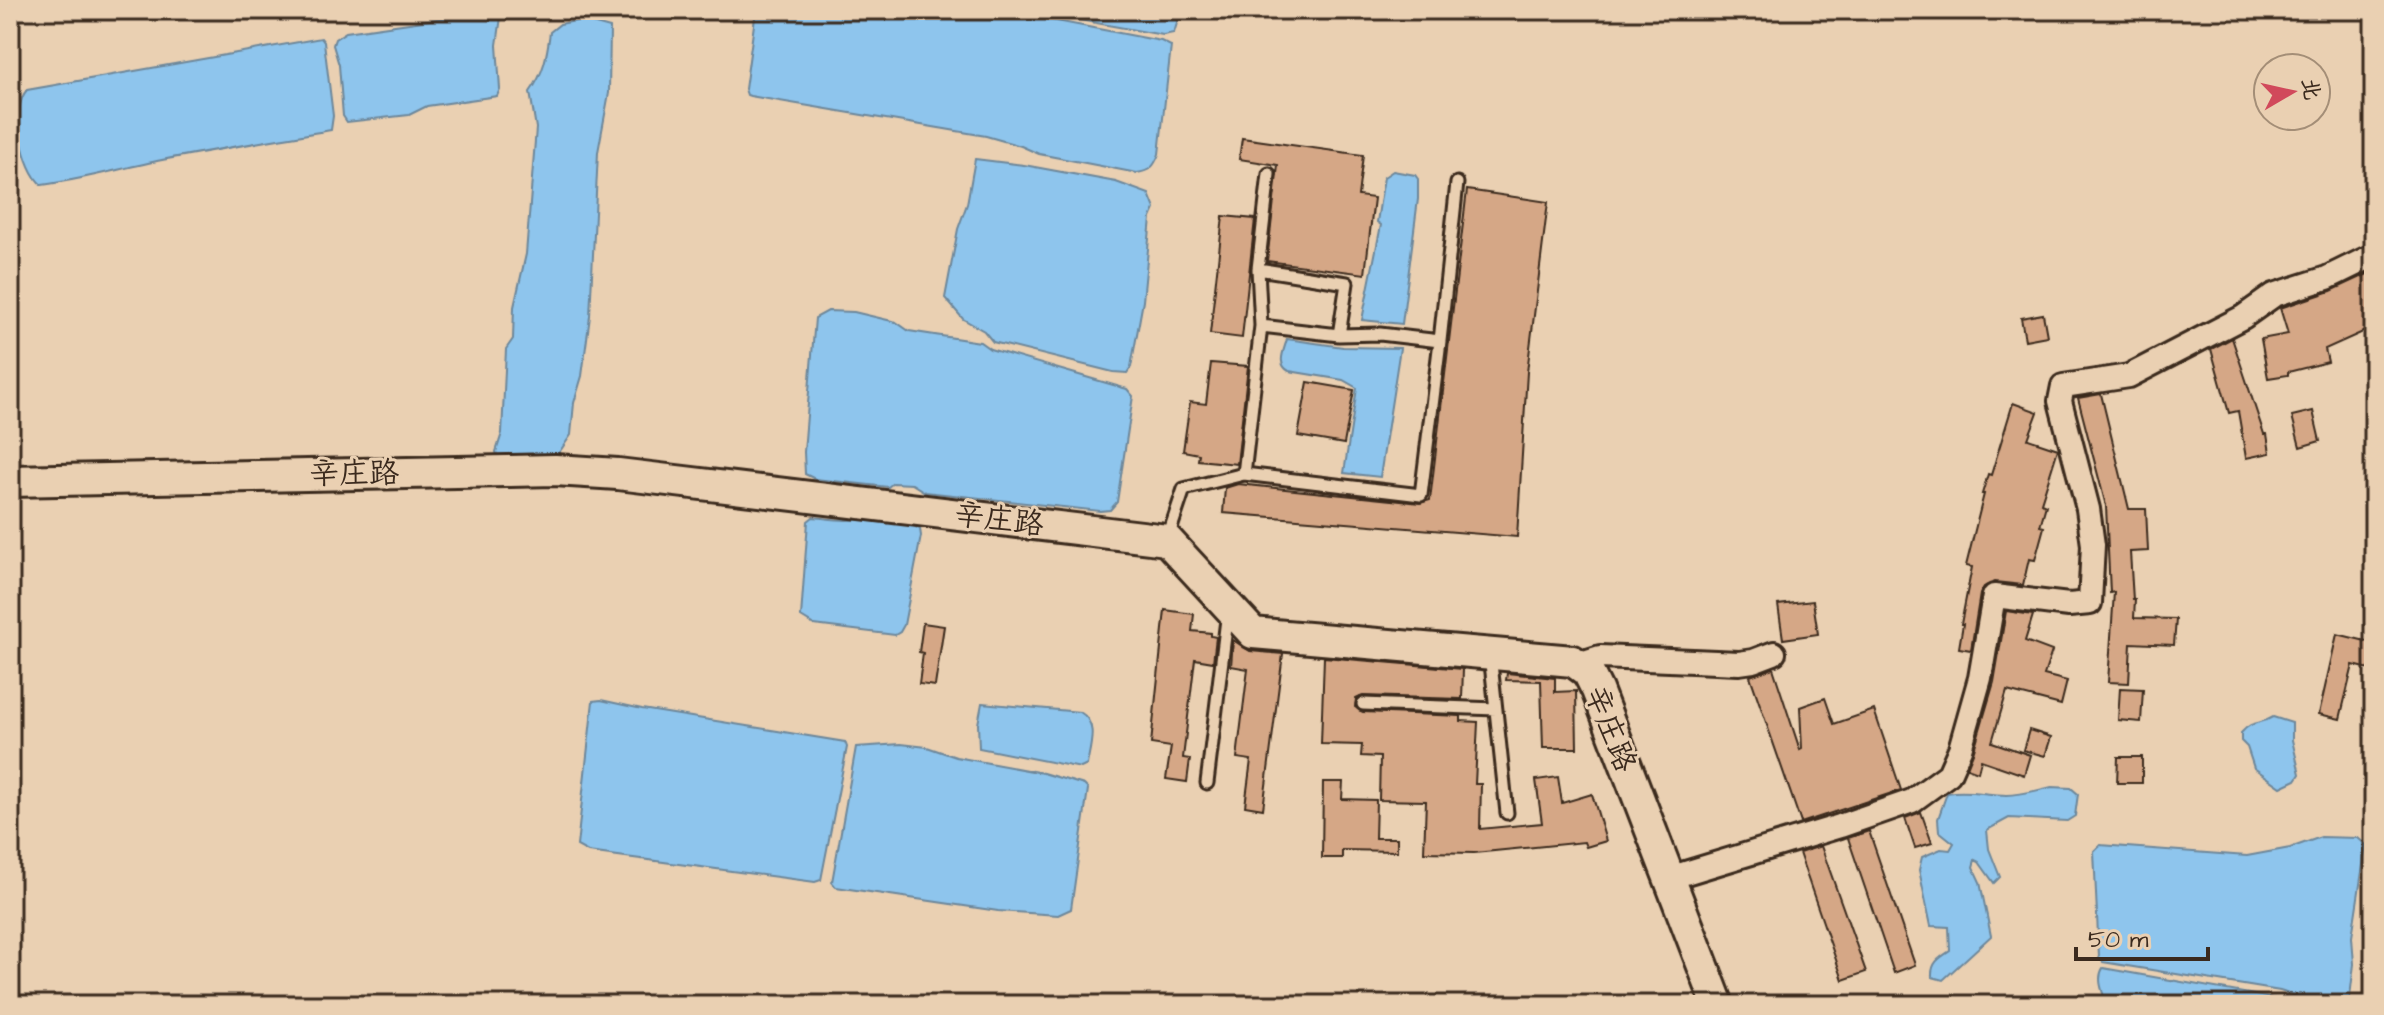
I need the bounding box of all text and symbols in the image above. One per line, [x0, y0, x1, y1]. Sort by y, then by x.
north arrow [2252, 52, 2332, 132]
text: 北 [2293, 76, 2327, 102]
street label: 辛庄路 [309, 452, 399, 496]
street label: 辛庄路 [952, 494, 1046, 546]
street label: 辛庄路 [1574, 679, 1646, 779]
scale bar [2076, 911, 2208, 961]
text: 50 m [2088, 923, 2149, 957]

